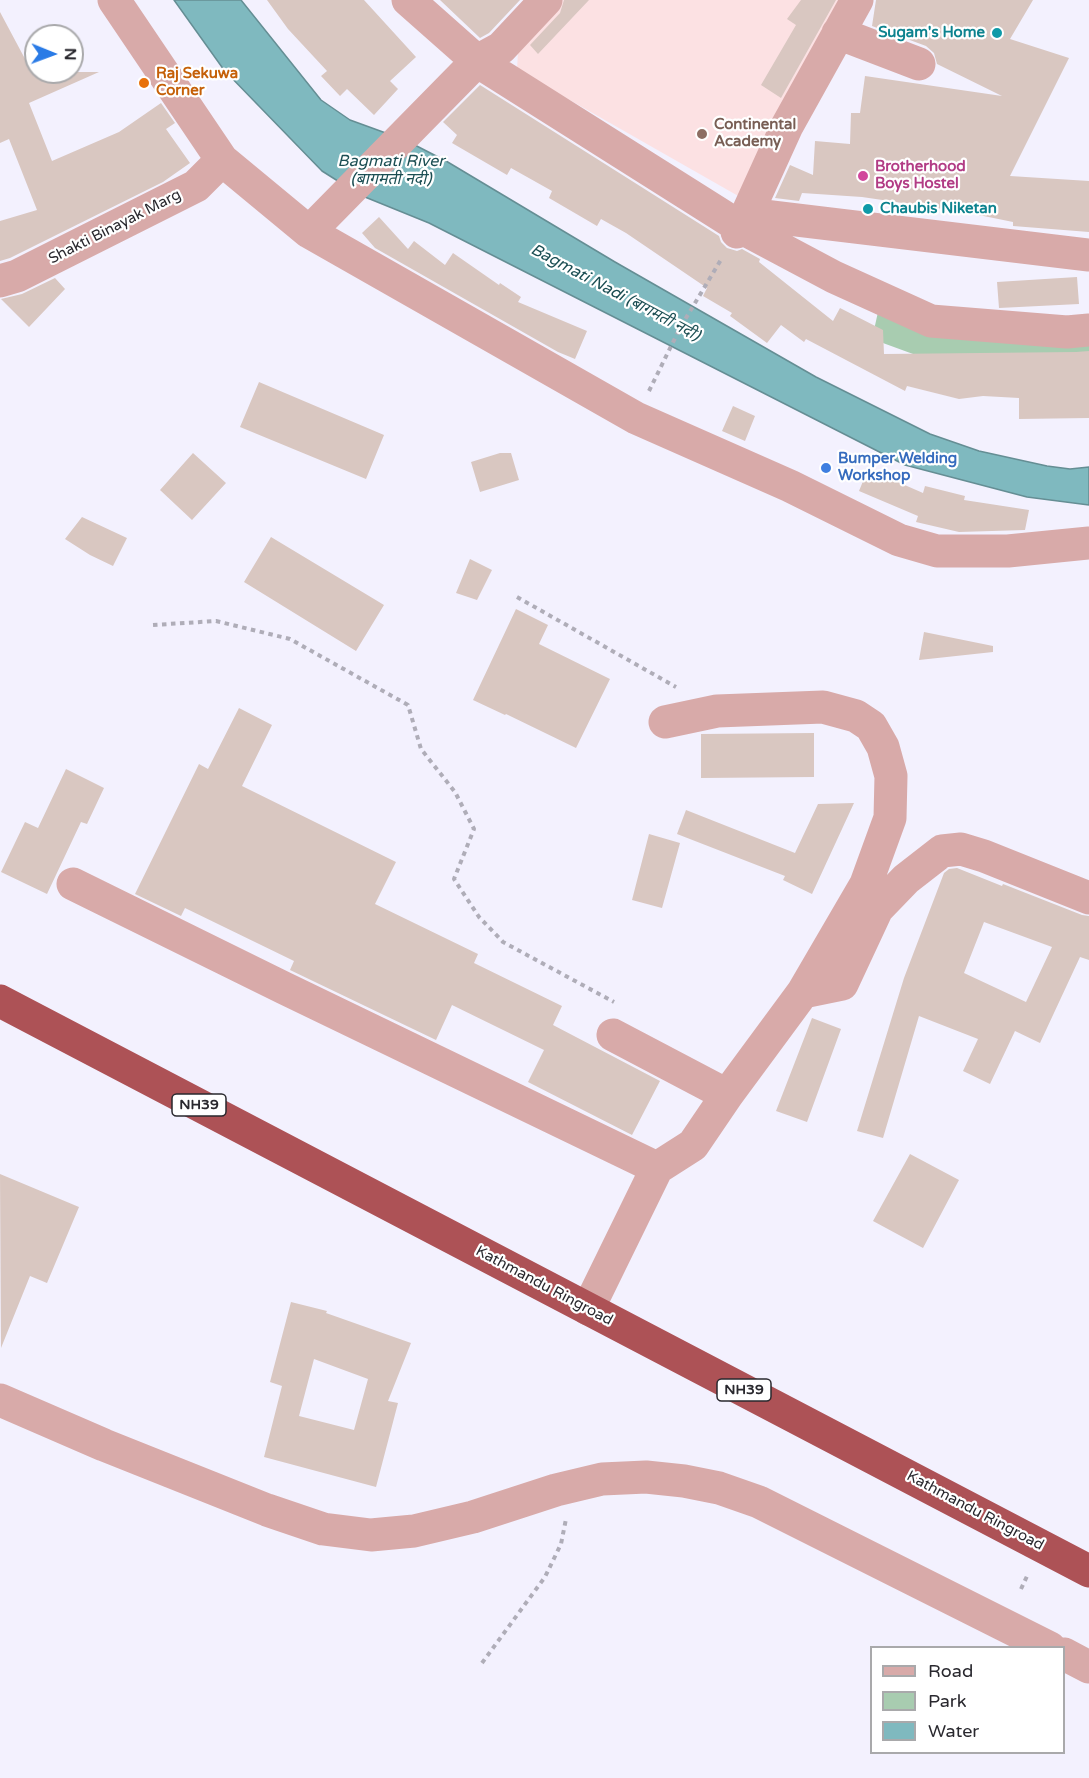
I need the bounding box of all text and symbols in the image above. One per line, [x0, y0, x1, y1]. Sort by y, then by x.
north arrow [24, 24, 84, 84]
place label: Sugam's Home [878, 24, 985, 42]
marker: Sugam's Home [990, 26, 1004, 40]
text: N [60, 48, 80, 61]
place label: Raj Sekuwa Corner [156, 65, 238, 100]
marker: Raj Sekuwa Corner [137, 76, 151, 90]
place label: Continental Academy [714, 116, 796, 151]
marker: Continental Academy [695, 127, 709, 141]
water label: Bagmati River (बागमती नदी) [338, 152, 444, 190]
place label: Brotherhood Boys Hostel [875, 158, 966, 193]
marker: Brotherhood Boys Hostel [856, 169, 870, 183]
street label: Shakti Binayak Marg [46, 186, 184, 268]
place label: Chaubis Niketan [880, 200, 997, 218]
marker: Chaubis Niketan [861, 202, 875, 216]
water label: Bagmati Nadi (बागमती नदी) [527, 240, 703, 346]
place label: Bumper Welding Workshop [838, 450, 957, 485]
marker: Bumper Welding Workshop [819, 461, 833, 475]
road number: NH39 [172, 1094, 226, 1116]
street label: Kathmandu Ringroad [472, 1242, 616, 1330]
road number: NH39 [717, 1379, 771, 1401]
street label: Kathmandu Ringroad [903, 1467, 1047, 1555]
legend [870, 1646, 1065, 1754]
text: Road [928, 1660, 973, 1682]
text: Park [928, 1690, 966, 1712]
text: Water [928, 1720, 979, 1742]

